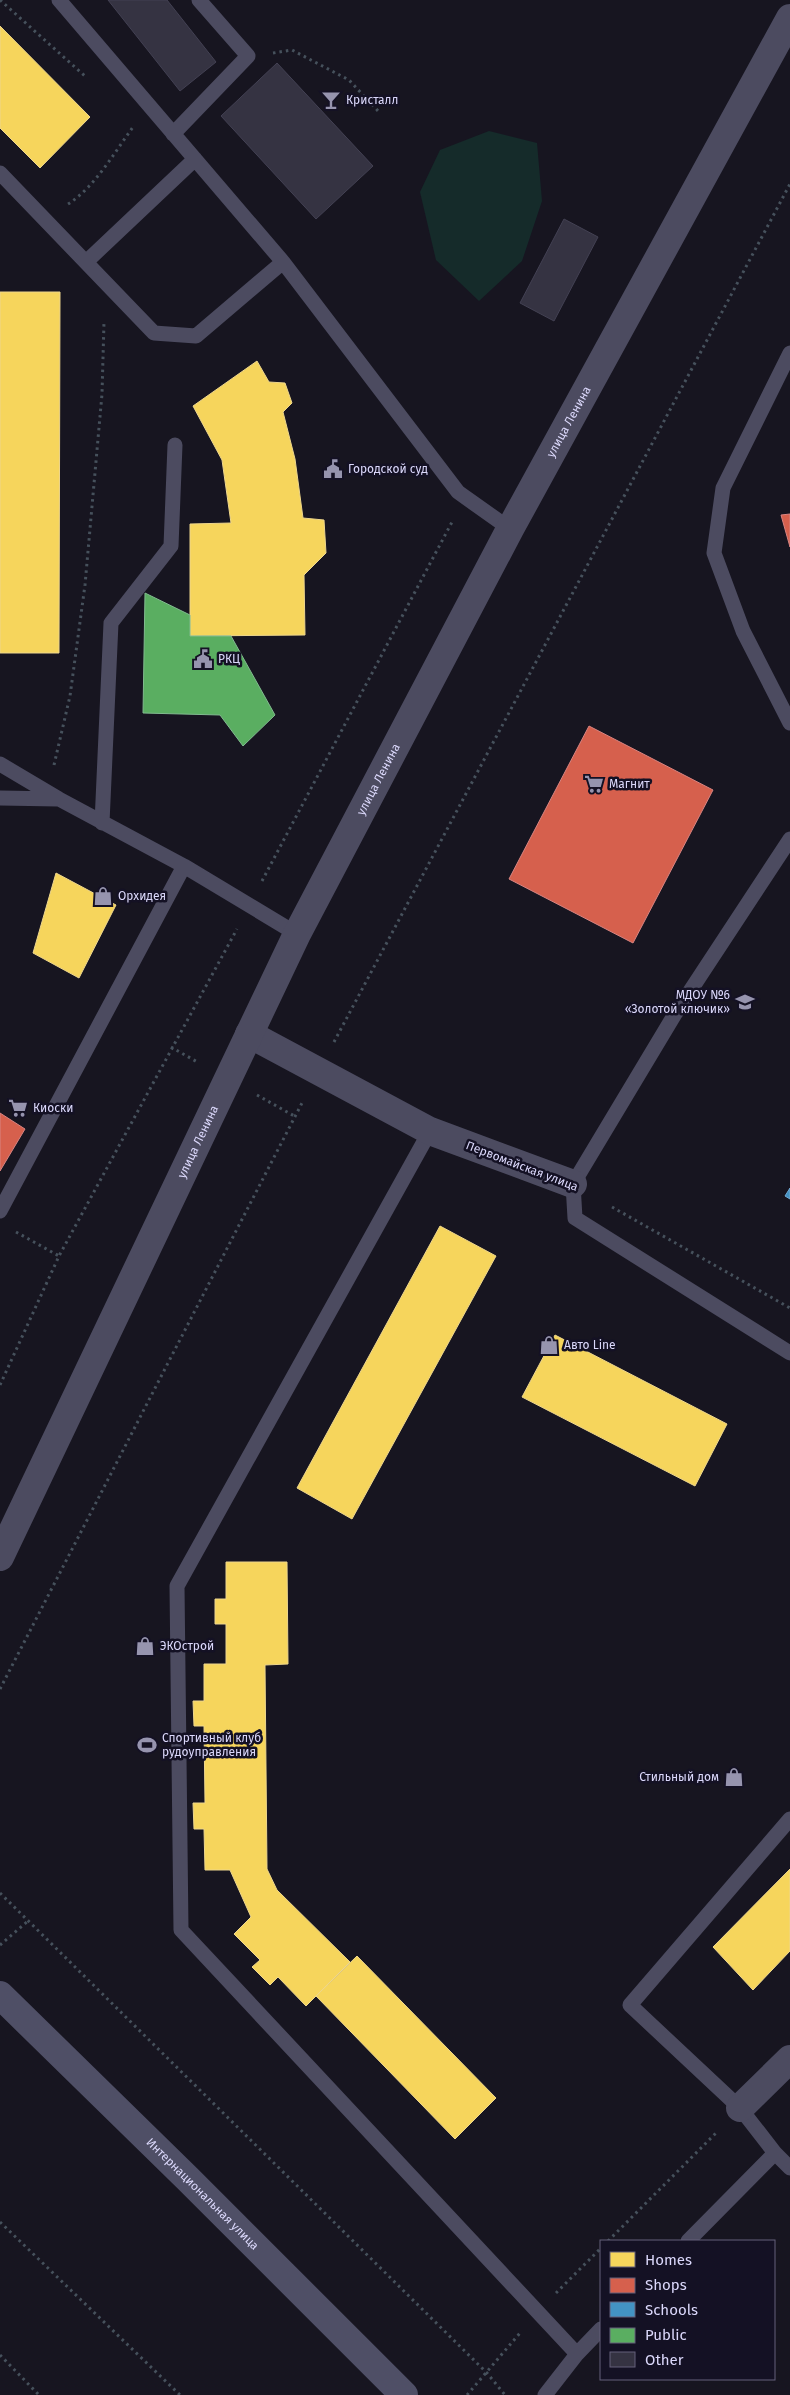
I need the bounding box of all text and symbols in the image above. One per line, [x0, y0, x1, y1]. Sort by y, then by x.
bar icon: Кристалл [320, 89, 342, 111]
place label: Кристалл [346, 93, 398, 107]
street label: улица Ленина [544, 384, 594, 460]
public building icon: Городской суд [322, 458, 344, 480]
place label: Городской суд [348, 462, 428, 476]
public building icon: РКЦ [192, 648, 214, 670]
place label: РКЦ [218, 652, 240, 666]
street label: улица Ленина [354, 741, 403, 818]
supermarket icon: Магнит [583, 773, 605, 795]
place label: Магнит [609, 777, 650, 791]
shop icon: Орхидея [92, 885, 114, 907]
place label: Орхидея [118, 889, 166, 903]
place label: МДОУ №6 «Золотой ключик» [625, 988, 730, 1016]
school or university icon: МДОУ №6 «Золотой ключик» [734, 991, 756, 1013]
supermarket icon: Киоски [7, 1097, 29, 1119]
place label: Киоски [33, 1101, 73, 1115]
street label: улица Ленина [175, 1103, 221, 1180]
street label: Первомайская улица [464, 1138, 580, 1194]
shop icon: Авто Line [538, 1334, 560, 1356]
place label: Авто Line [564, 1338, 616, 1352]
shop icon: ЭКОстрой [134, 1635, 156, 1657]
place label: ЭКОстрой [160, 1639, 214, 1653]
place label: Спортивный клуб рудоуправления [162, 1731, 261, 1759]
sports icon: Спортивный клуб рудоуправления [136, 1734, 158, 1756]
shop icon: Стильный дом [723, 1766, 745, 1788]
place label: Стильный дом [639, 1770, 719, 1784]
street label: Интернациональная улица [143, 2135, 262, 2253]
legend [600, 2240, 775, 2380]
text: Homes [645, 2251, 692, 2269]
text: Shops [645, 2276, 687, 2294]
text: Schools [645, 2301, 698, 2319]
text: Public [645, 2326, 687, 2344]
text: Other [645, 2351, 684, 2369]

